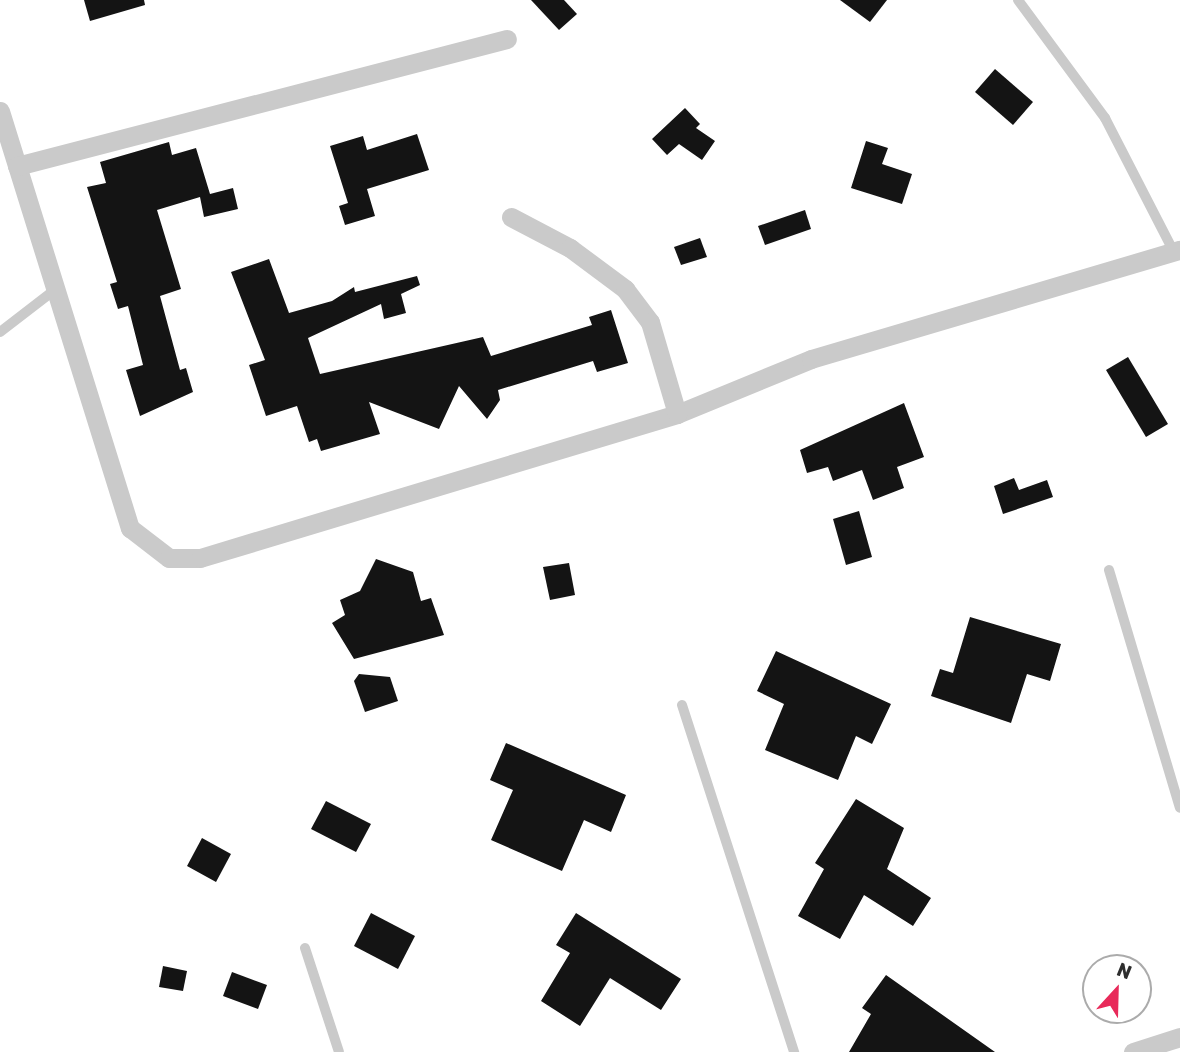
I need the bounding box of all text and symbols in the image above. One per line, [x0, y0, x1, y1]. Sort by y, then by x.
north arrow [1082, 954, 1152, 1024]
text: N [1114, 958, 1135, 984]

